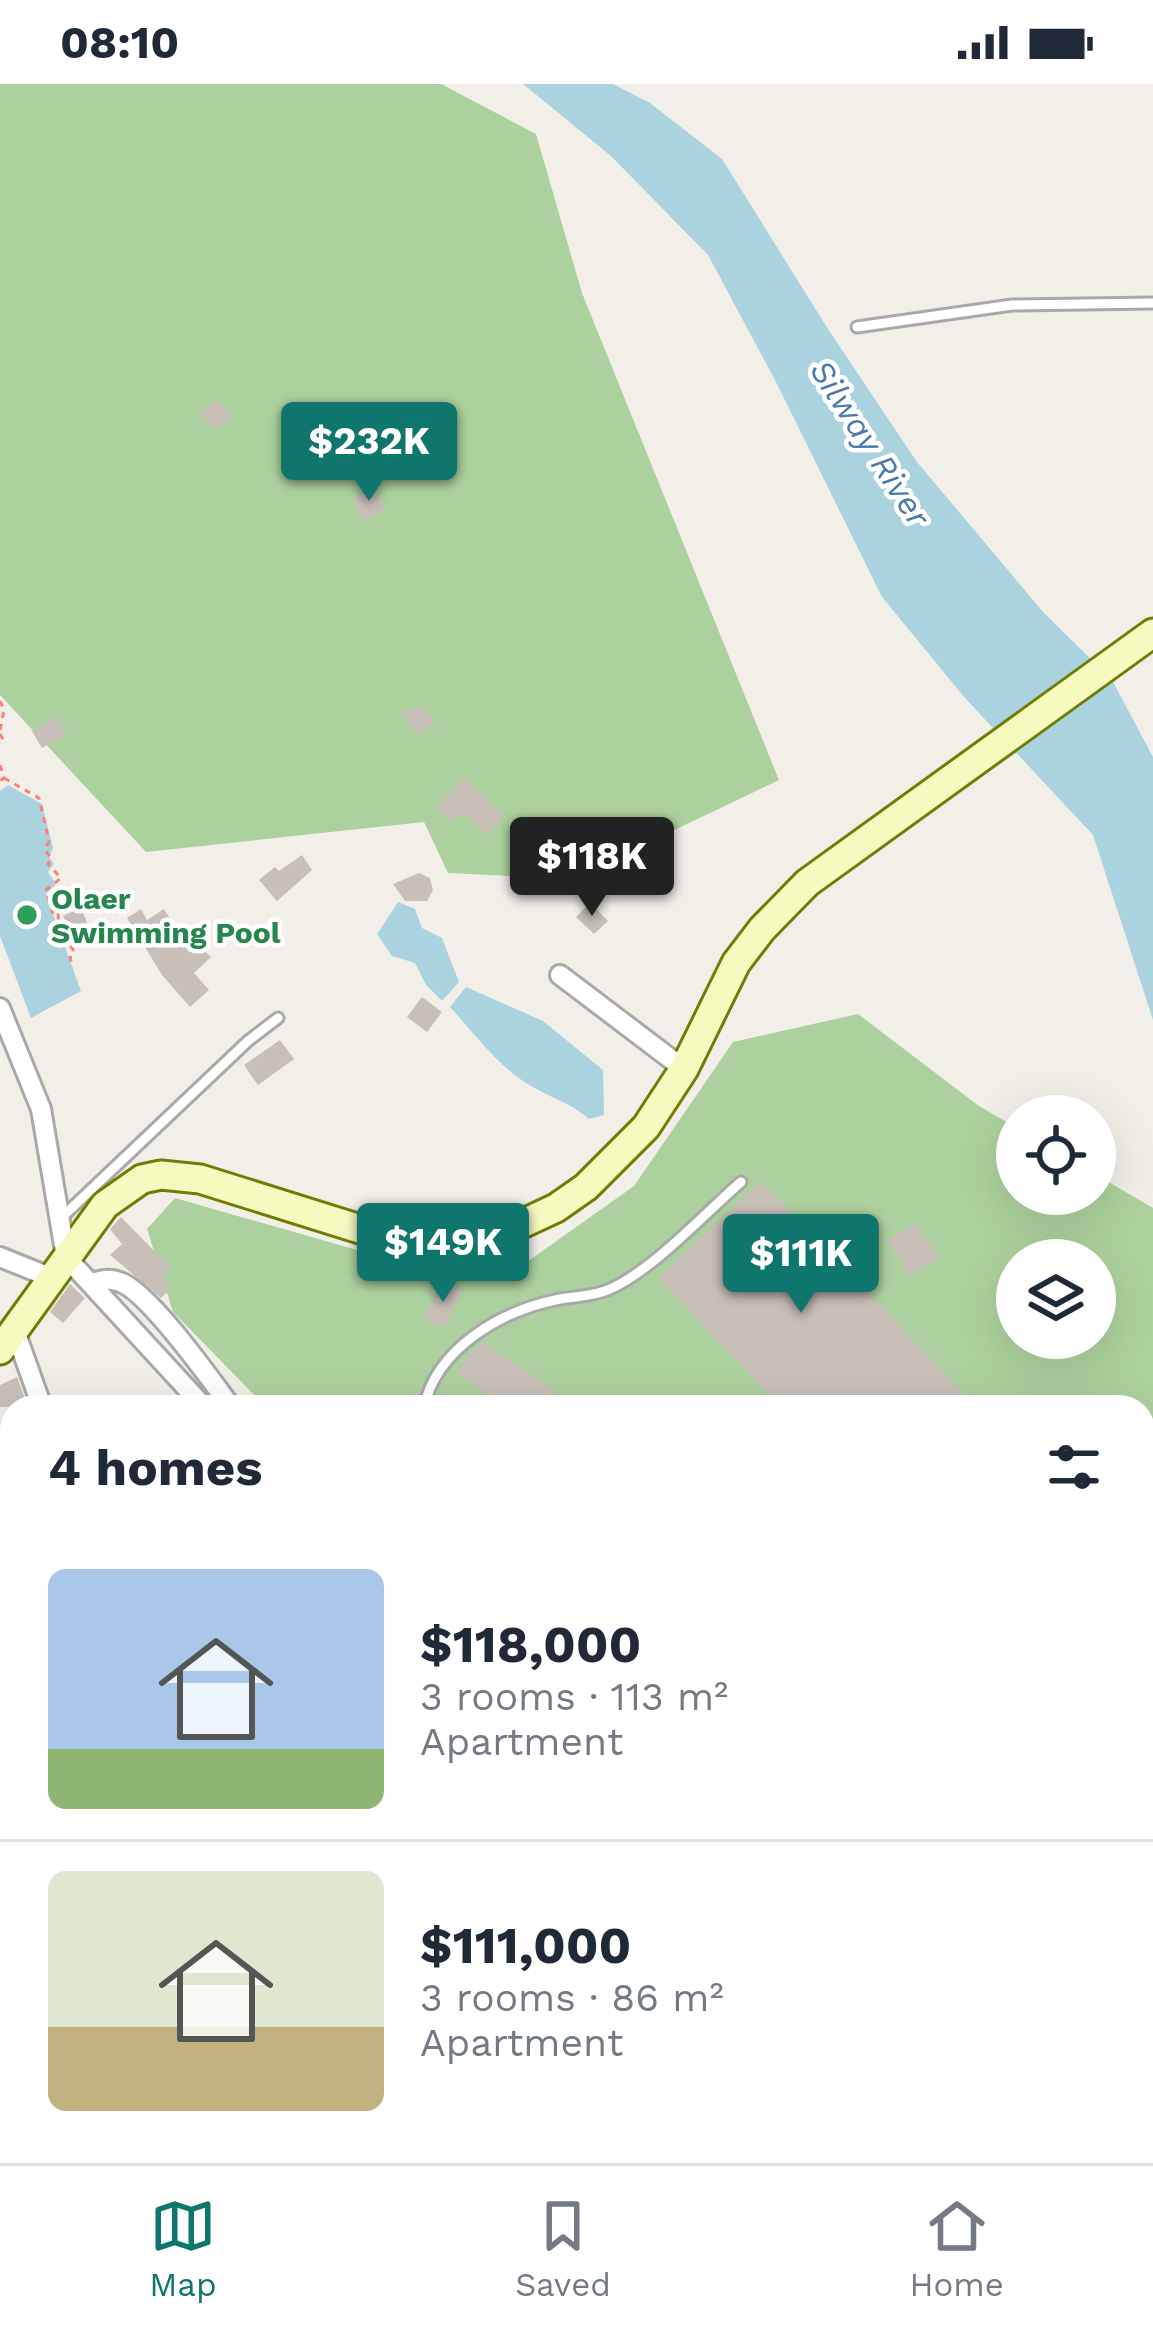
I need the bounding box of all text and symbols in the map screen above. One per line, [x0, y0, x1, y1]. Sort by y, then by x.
text: 08:10 [60, 16, 179, 69]
water label: Silway River [802, 352, 939, 535]
pin: $232K [285, 402, 453, 504]
text: $232K [308, 418, 430, 463]
pin: $118K [508, 817, 676, 919]
text: $118K [537, 833, 647, 878]
place label: Olaer Swimming Pool [51, 881, 281, 950]
marker: Olaer Swimming Pool [14, 902, 40, 928]
map controls [996, 1095, 1116, 1359]
button: locate [996, 1095, 1116, 1215]
pin: $149K [359, 1203, 527, 1305]
pin: $111K [717, 1214, 885, 1316]
text: $149K [384, 1219, 502, 1264]
text: $111K [750, 1230, 852, 1275]
button: layers [996, 1239, 1116, 1359]
icon: filters [1041, 1434, 1107, 1500]
text: 4 homes [48, 1438, 262, 1497]
text: $118,000 [420, 1615, 641, 1674]
icon: home [144, 1617, 288, 1761]
text: 3 rooms · 113 m² [420, 1674, 728, 1719]
text: Apartment [420, 1719, 623, 1764]
text: $111,000 [420, 1916, 631, 1975]
icon: home [144, 1919, 288, 2063]
text: 3 rooms · 86 m² [420, 1975, 724, 2020]
text: Apartment [420, 2020, 623, 2065]
tab: Map [149, 2193, 217, 2304]
tab: Saved [515, 2193, 611, 2304]
tab: Home [909, 2193, 1004, 2304]

